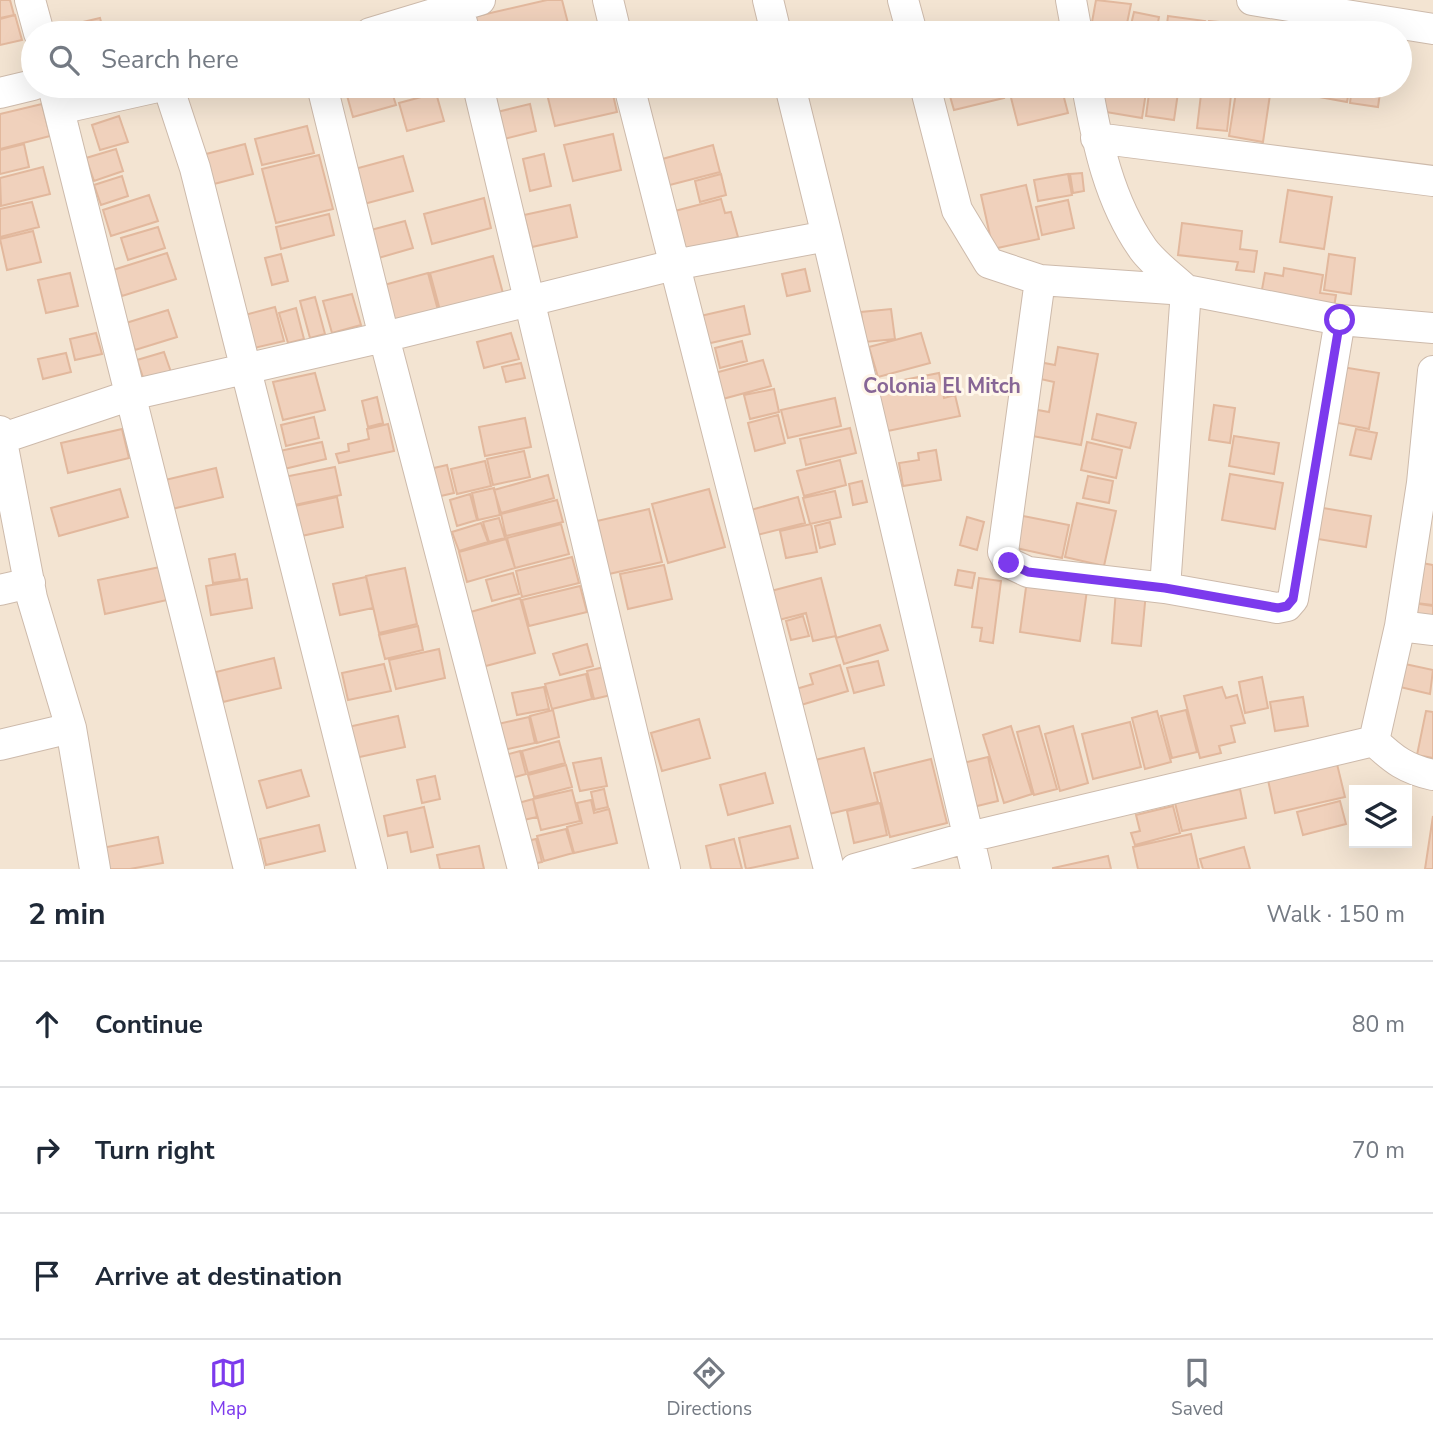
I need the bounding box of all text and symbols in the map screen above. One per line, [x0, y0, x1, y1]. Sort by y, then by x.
search box [21, 21, 1412, 98]
icon: search [45, 41, 83, 79]
text: Search here [101, 42, 239, 77]
route start [1324, 304, 1355, 335]
district label: Colonia El Mitch [863, 372, 1021, 400]
route end [993, 547, 1024, 578]
map controls [1349, 785, 1412, 848]
button: layers [1349, 785, 1412, 848]
text: 2 min [28, 894, 106, 935]
text: Walk · 150 m [1266, 899, 1405, 930]
icon: ahead [28, 1005, 66, 1043]
text: Continue [95, 1007, 203, 1042]
text: 80 m [1352, 1009, 1405, 1040]
icon: right [28, 1131, 66, 1169]
text: Turn right [95, 1133, 214, 1168]
text: 70 m [1352, 1135, 1405, 1166]
icon: arrive [28, 1257, 66, 1295]
text: Arrive at destination [95, 1259, 342, 1294]
tab: Map [209, 1354, 247, 1422]
tab: Directions [666, 1354, 752, 1422]
tab: Saved [1171, 1354, 1224, 1422]

